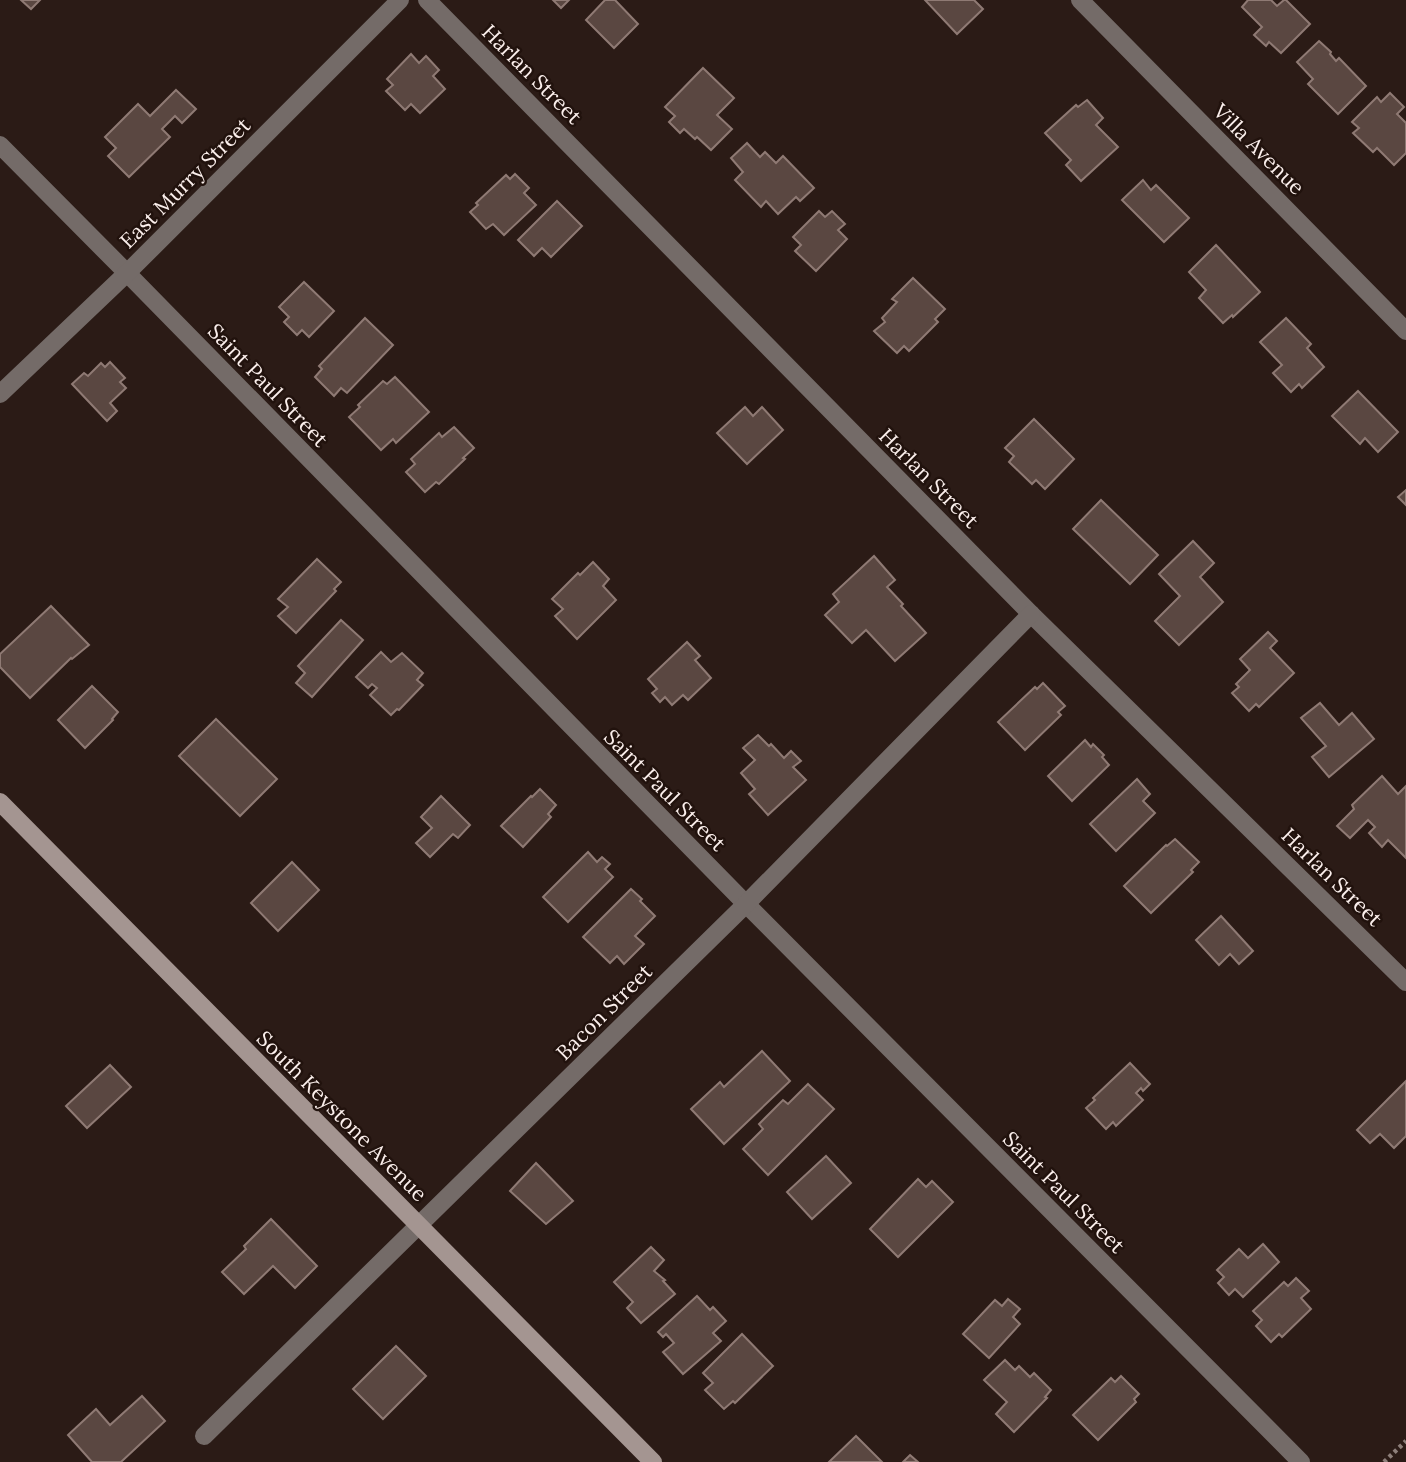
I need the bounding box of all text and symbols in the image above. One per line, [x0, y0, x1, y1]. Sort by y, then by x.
street label: Harlan Street [476, 18, 588, 130]
street label: Villa Avenue [1207, 97, 1310, 200]
street label: East Murry Street [114, 111, 257, 254]
street label: Saint Paul Street [202, 318, 334, 453]
street label: Harlan Street [873, 422, 985, 534]
street label: Saint Paul Street [598, 723, 732, 857]
street label: Harlan Street [1276, 822, 1389, 933]
street label: Bacon Street [550, 958, 658, 1066]
street label: South Keystone Avenue [251, 1025, 433, 1207]
street label: Saint Paul Street [997, 1125, 1131, 1259]

